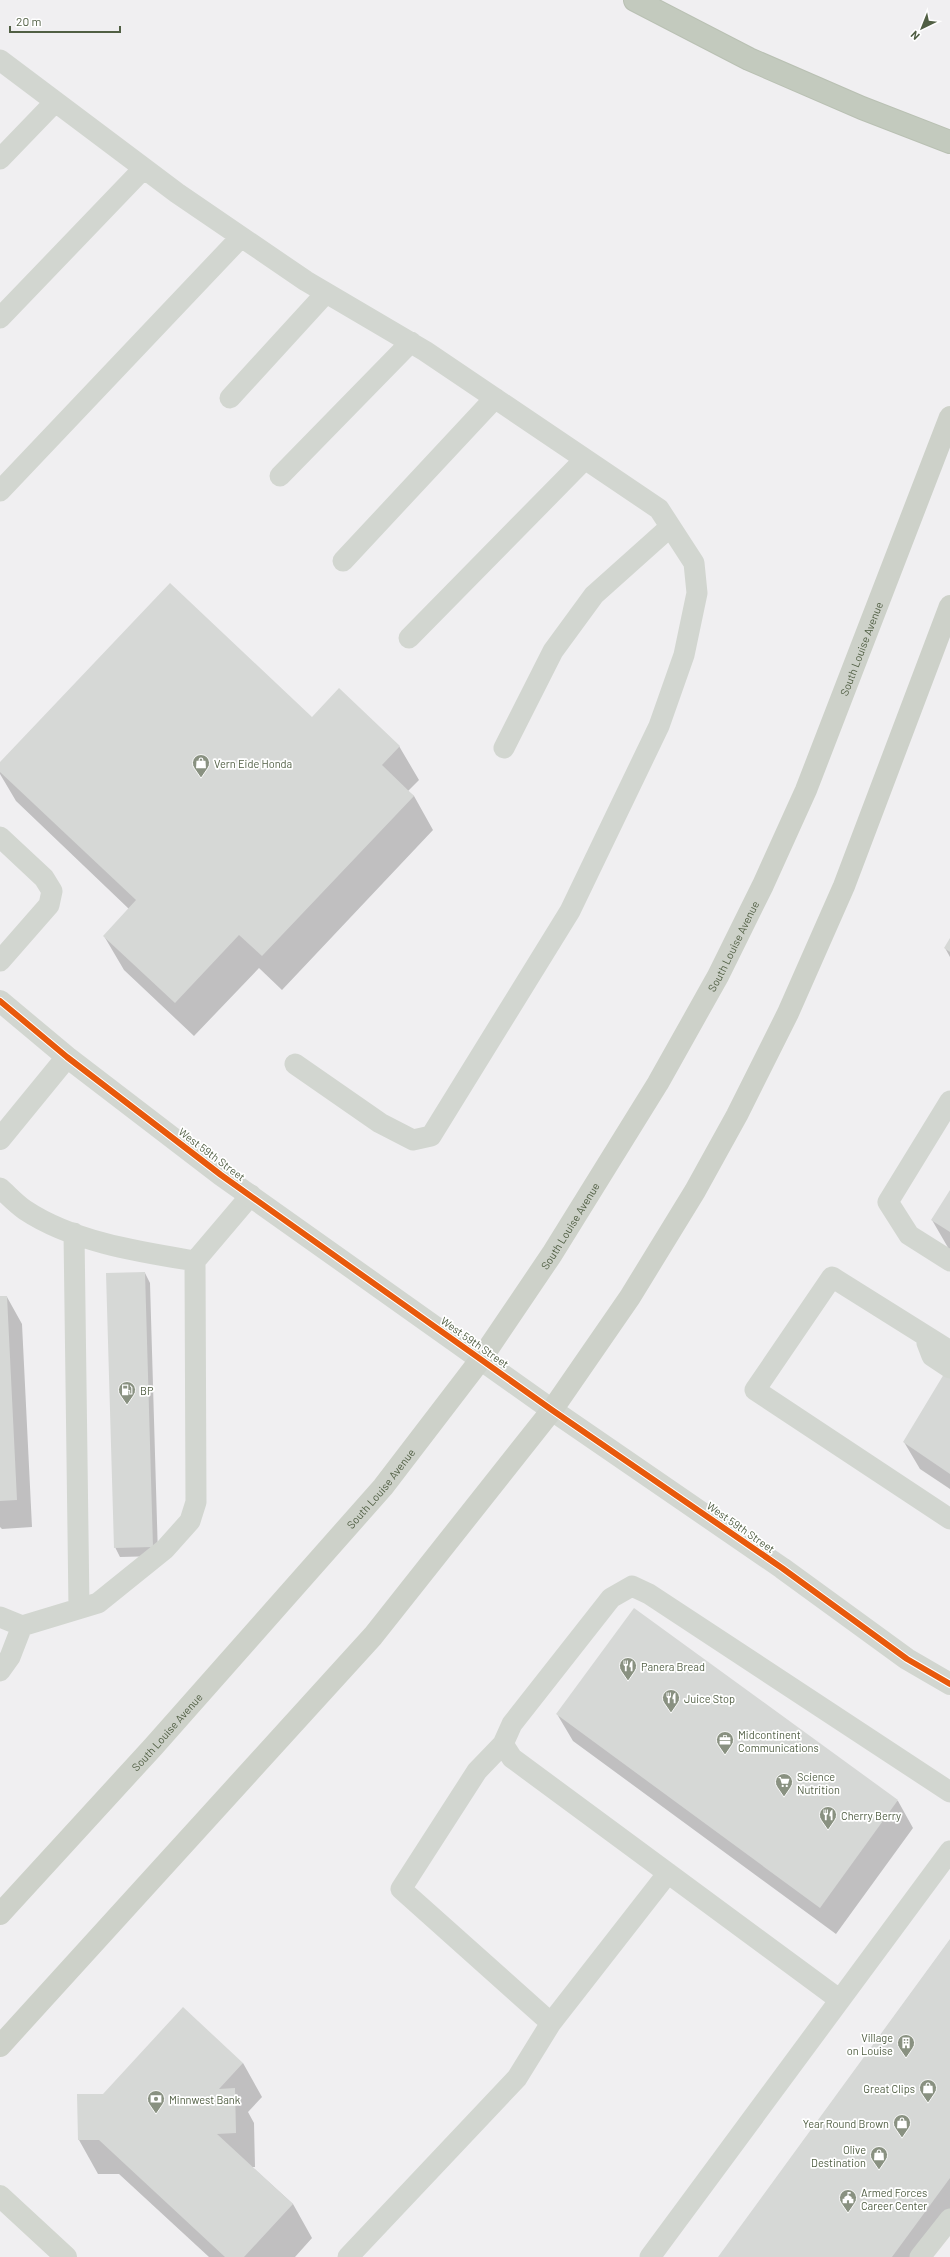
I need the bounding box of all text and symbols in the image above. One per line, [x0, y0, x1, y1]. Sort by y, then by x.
scale bar [10, 8, 120, 34]
north arrow [902, 8, 942, 48]
text: 20 m [16, 14, 42, 28]
text: N [908, 28, 922, 43]
street label: South Louise Avenue [837, 599, 885, 697]
shop icon: Vern Eide Honda [191, 753, 211, 778]
place label: Vern Eide Honda [214, 757, 292, 770]
street label: South Louise Avenue [704, 898, 761, 993]
street label: West 59th Street [176, 1125, 248, 1183]
street label: South Louise Avenue [537, 1180, 602, 1271]
street label: West 59th Street [439, 1314, 511, 1370]
fuel station icon: BP [117, 1380, 137, 1405]
place label: BP [140, 1384, 154, 1397]
street label: South Louise Avenue [343, 1445, 417, 1531]
street label: West 59th Street [705, 1499, 777, 1555]
restaurant icon: Panera Bread [618, 1656, 638, 1681]
place label: Panera Bread [641, 1660, 705, 1673]
restaurant icon: Juice Stop [661, 1688, 681, 1713]
street label: South Louise Avenue [128, 1690, 205, 1773]
place label: Juice Stop [684, 1692, 735, 1705]
place label: Midcontinent Communications [738, 1728, 819, 1754]
office icon: Midcontinent Communications [715, 1730, 735, 1755]
place label: Science Nutrition [797, 1770, 840, 1796]
supermarket icon: Science Nutrition [774, 1772, 794, 1797]
restaurant icon: Cherry Berry [818, 1805, 838, 1830]
place label: Cherry Berry [841, 1809, 901, 1822]
place label: Village on Louise [847, 2031, 893, 2057]
building icon: Village on Louise [896, 2033, 916, 2058]
shop icon: Great Clips [918, 2078, 938, 2103]
place label: Great Clips [863, 2082, 915, 2095]
bank icon: Minnwest Bank [146, 2089, 166, 2114]
place label: Minnwest Bank [169, 2093, 241, 2106]
shop icon: Year Round Brown [892, 2113, 912, 2138]
place label: Year Round Brown [803, 2117, 889, 2130]
place label: Olive Destination [811, 2143, 866, 2169]
shop icon: Olive Destination [869, 2145, 889, 2170]
place label: Armed Forces Career Center [861, 2186, 927, 2212]
public building icon: Armed Forces Career Center [838, 2188, 858, 2213]

